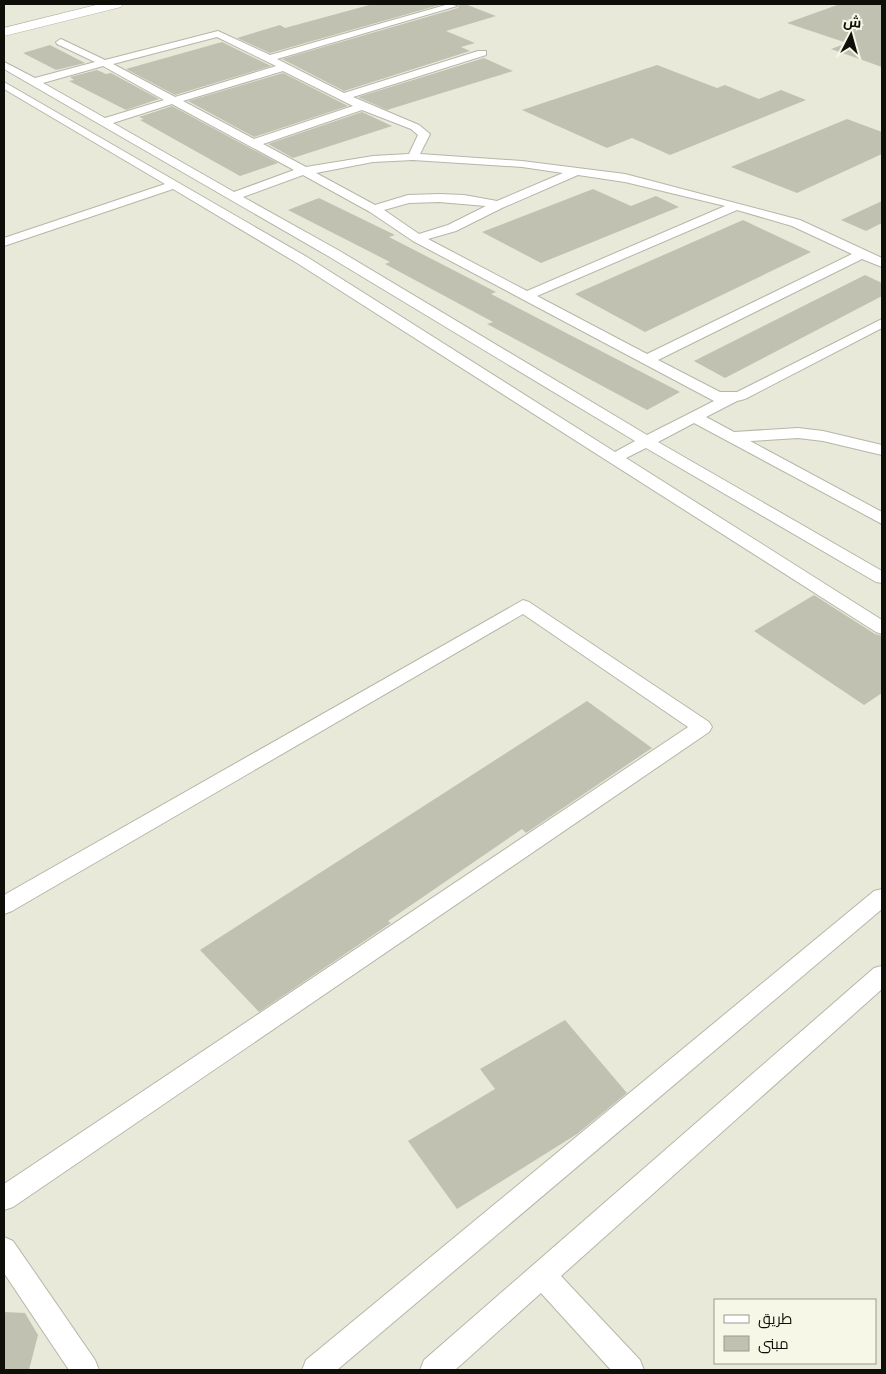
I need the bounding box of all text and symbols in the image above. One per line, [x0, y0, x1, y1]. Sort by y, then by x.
north arrow [826, 10, 876, 60]
text: ش [842, 11, 862, 33]
legend [714, 1299, 876, 1364]
text: طريق [758, 1308, 792, 1329]
text: مبنى [758, 1333, 789, 1354]

